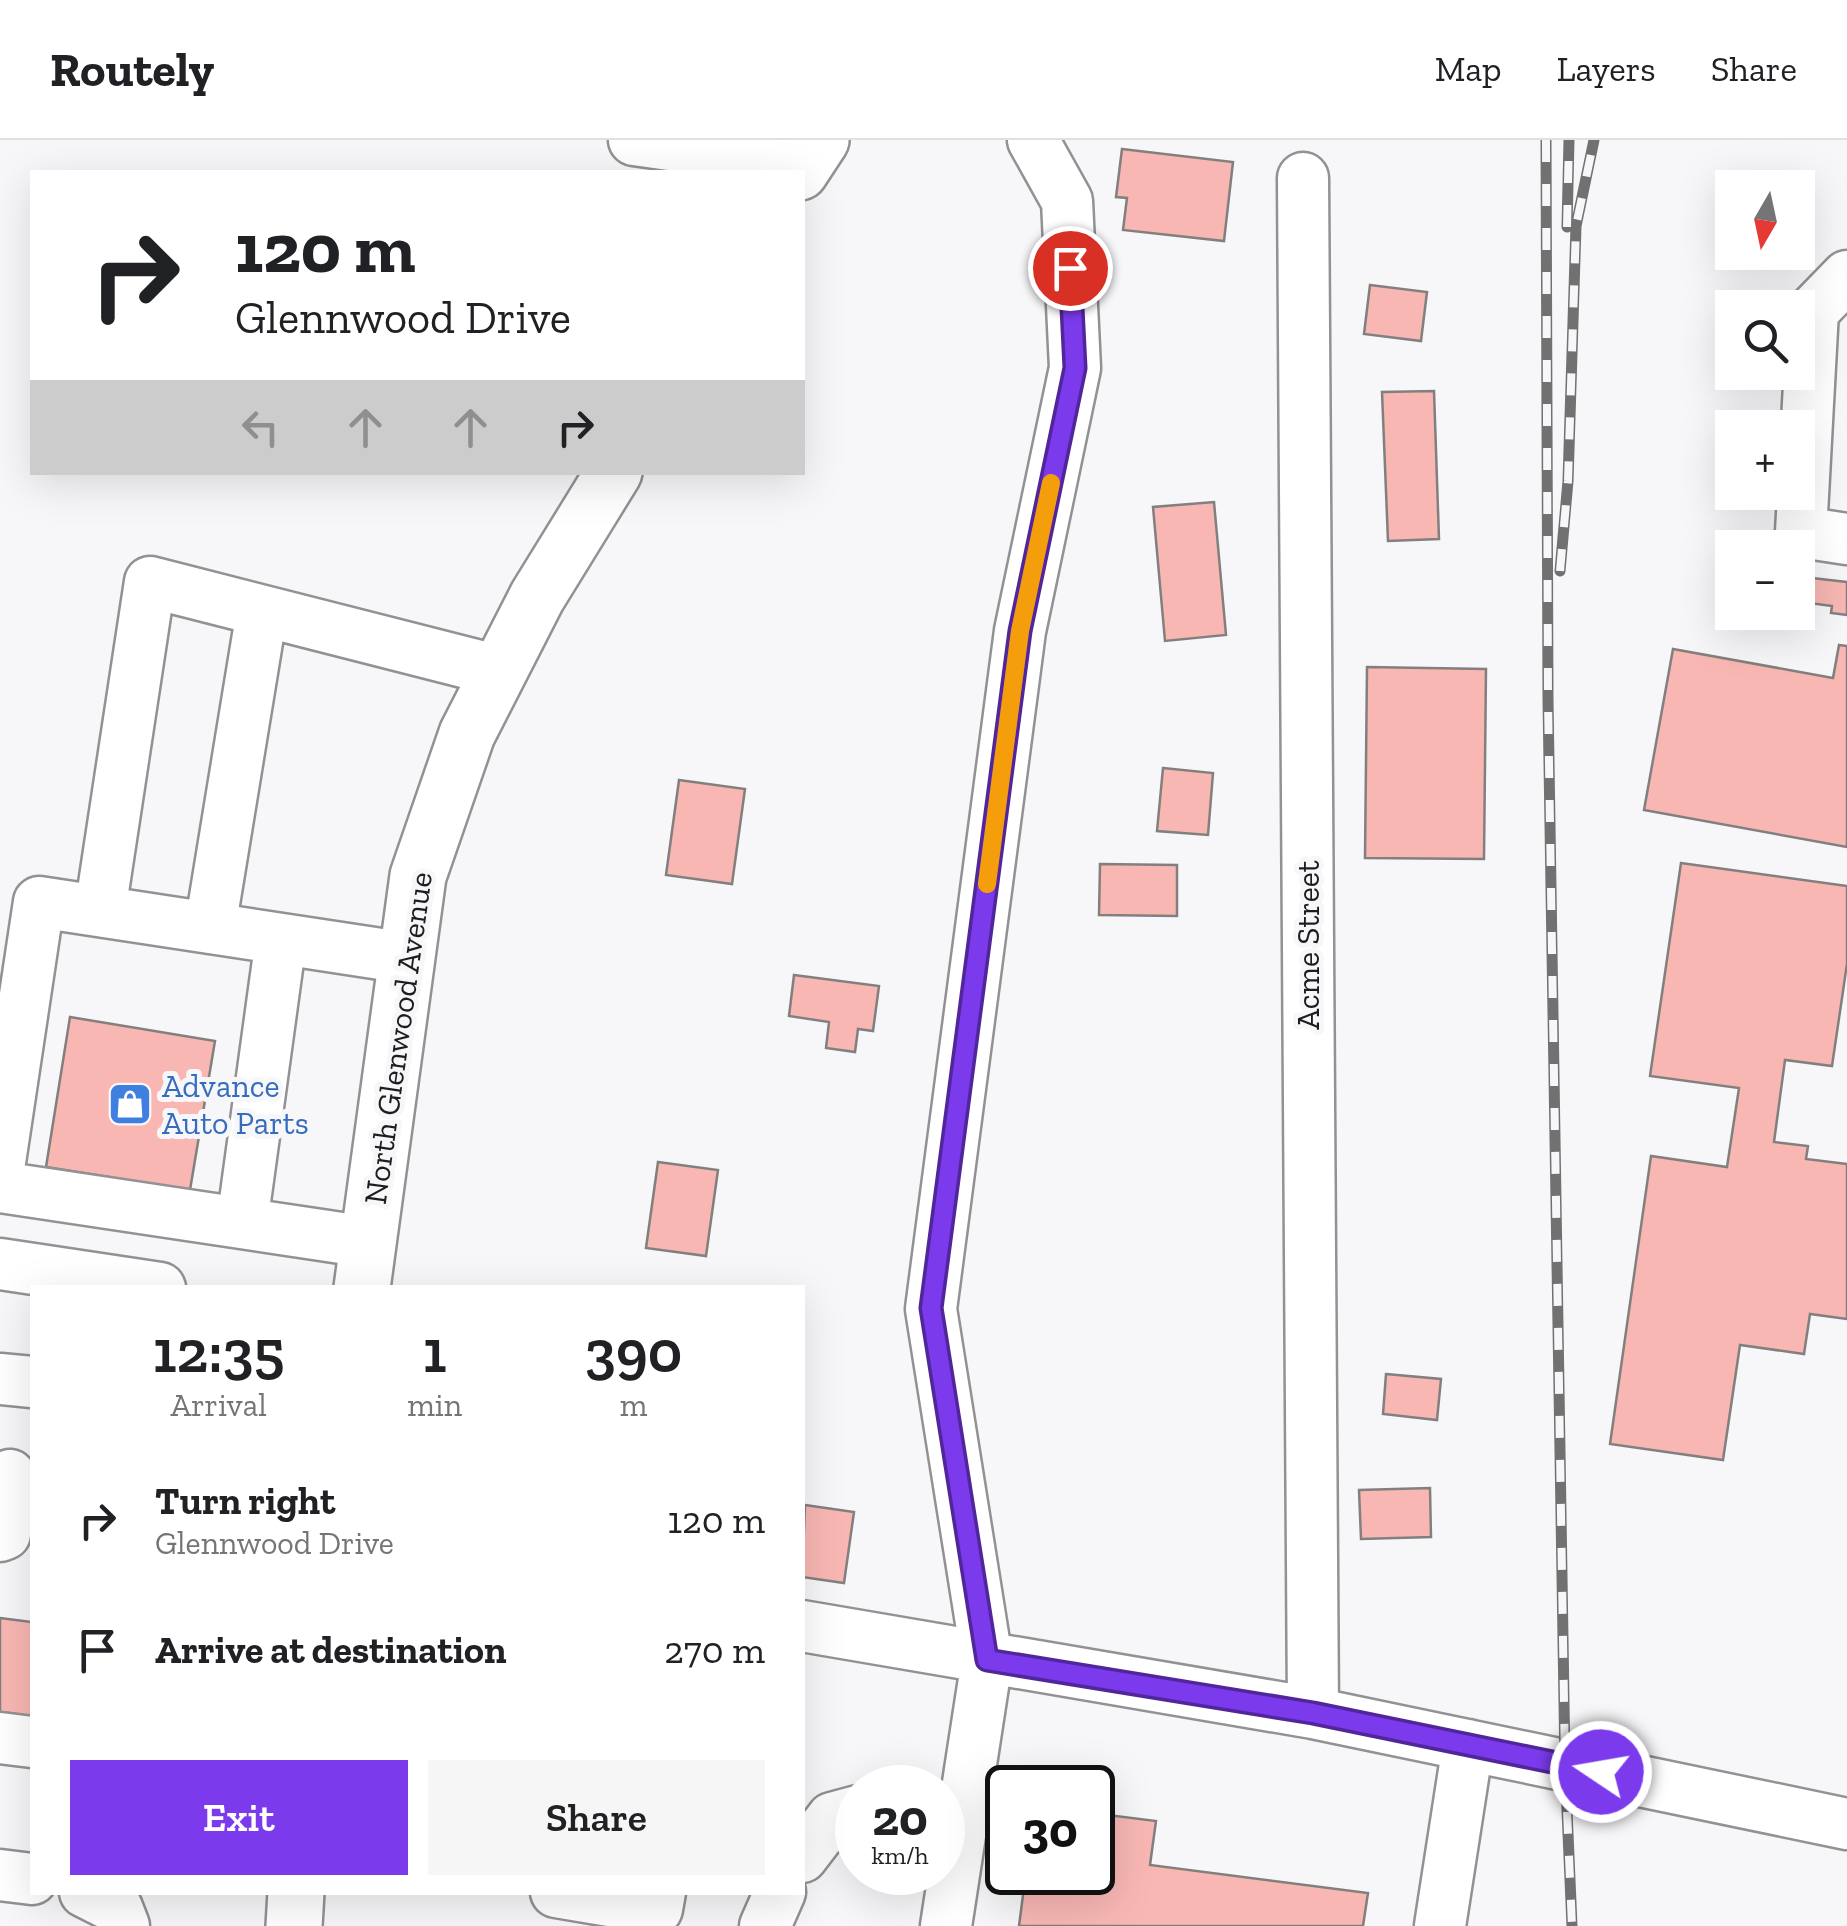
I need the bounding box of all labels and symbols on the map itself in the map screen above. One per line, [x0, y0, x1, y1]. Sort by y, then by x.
north arrow [1715, 170, 1815, 270]
pin [1028, 226, 1113, 311]
street label: Acme Street [1289, 860, 1327, 1030]
street label: North Glenwood Avenue [356, 869, 440, 1207]
place label: Advance Auto Parts [162, 1067, 309, 1142]
shop icon: Advance Auto Parts [107, 1081, 153, 1127]
position arrow [1549, 1720, 1653, 1824]
speed limit sign: 30 [985, 1765, 1115, 1895]

